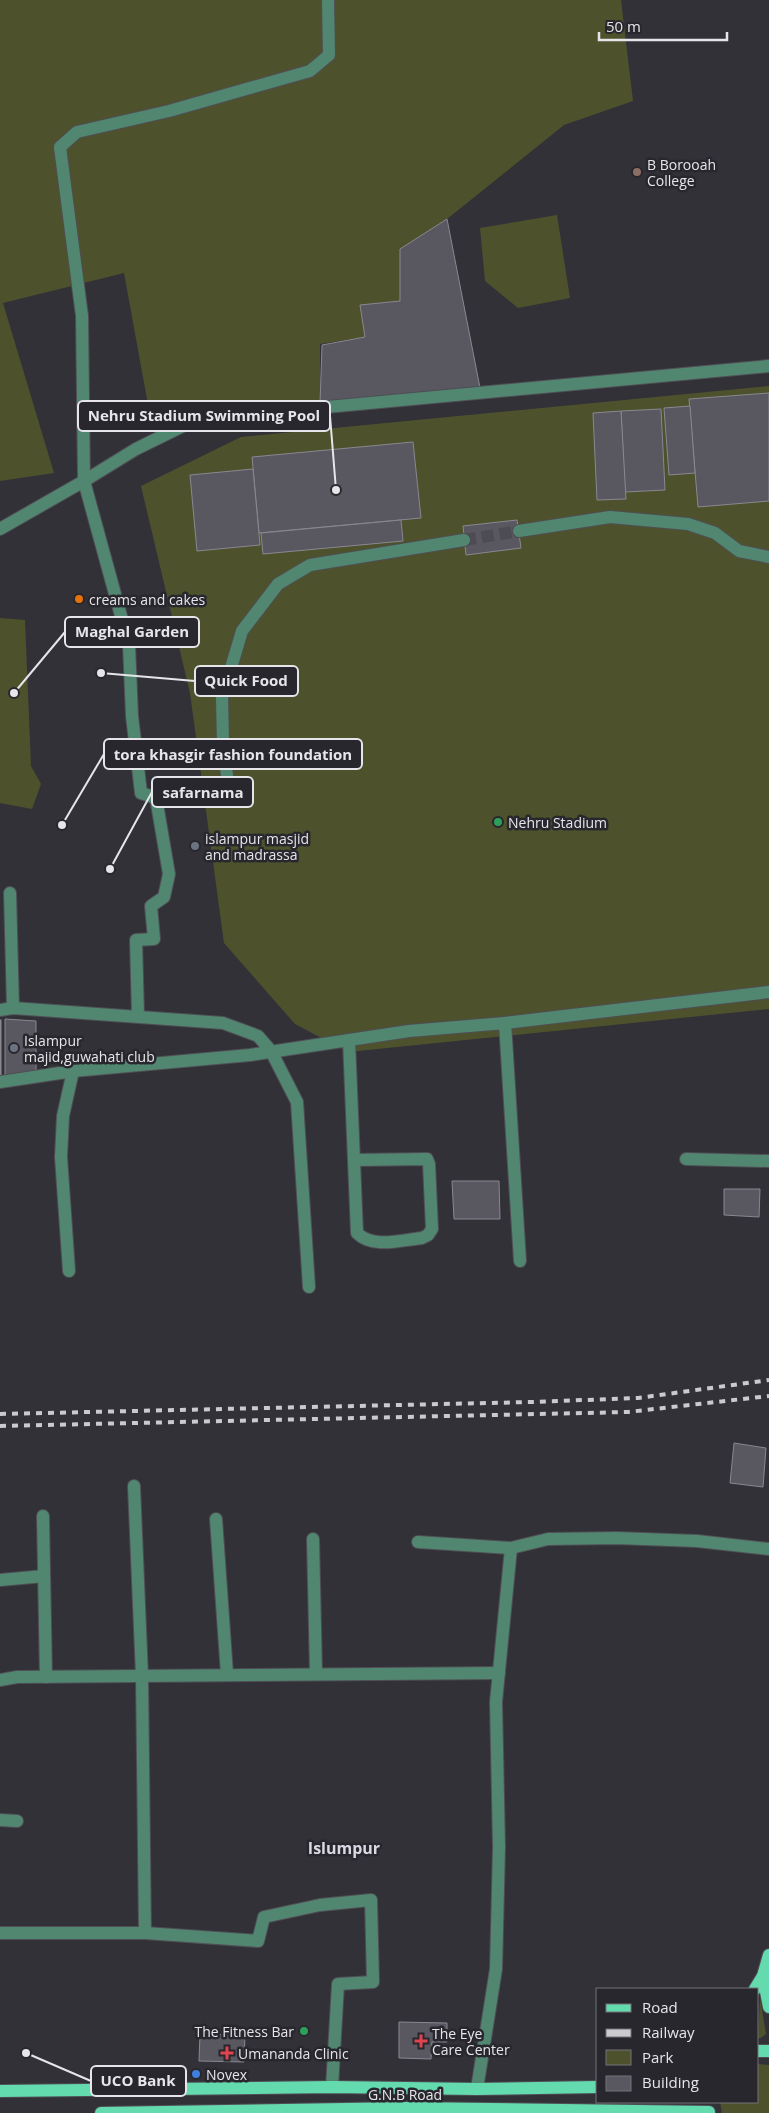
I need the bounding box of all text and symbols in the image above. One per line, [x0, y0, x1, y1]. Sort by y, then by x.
scale bar [599, 10, 726, 42]
text: 50 m [606, 16, 641, 36]
place label: B Borooah College [647, 155, 716, 190]
marker: B Borooah College [631, 166, 643, 178]
callout: Nehru Stadium Swimming Pool [78, 401, 330, 431]
text: Nehru Stadium Swimming Pool [88, 405, 320, 425]
place label: creams and cakes [89, 590, 206, 609]
marker: creams and cakes [73, 593, 85, 605]
callout: Maghal Garden [65, 617, 199, 647]
text: Maghal Garden [75, 621, 189, 641]
callout: Quick Food [195, 666, 298, 696]
text: Quick Food [204, 670, 288, 690]
callout: tora khasgir fashion foundation [104, 739, 362, 769]
text: tora khasgir fashion foundation [114, 744, 352, 764]
callout: safarnama [152, 777, 253, 807]
text: safarnama [163, 782, 243, 802]
place label: Nehru Stadium [508, 813, 607, 832]
marker: Nehru Stadium [492, 816, 504, 828]
place label: islampur masjid and madrassa [205, 829, 309, 864]
marker: islampur masjid and madrassa [189, 840, 201, 852]
place label: Islampur majid,guwahati club [24, 1031, 155, 1066]
marker: Islampur majid,guwahati club [8, 1042, 20, 1054]
district label: Islumpur [308, 1837, 380, 1859]
legend [596, 1988, 759, 2103]
text: Road [642, 1997, 678, 2017]
place label: The Fitness Bar [194, 2022, 294, 2041]
text: Railway [642, 2022, 695, 2042]
place label: The Eye Care Center [432, 2024, 510, 2059]
marker: The Fitness Bar [298, 2025, 310, 2037]
marker: The Eye Care Center [414, 2034, 428, 2048]
place label: Umananda Clinic [238, 2044, 349, 2063]
marker: Umananda Clinic [220, 2046, 234, 2060]
text: Park [642, 2047, 673, 2067]
place label: Novex [206, 2065, 248, 2084]
callout: UCO Bank [91, 2066, 186, 2096]
marker: Novex [190, 2068, 202, 2080]
text: UCO Bank [100, 2070, 176, 2090]
text: Building [642, 2072, 699, 2092]
street label: G.N.B Road [368, 2085, 442, 2104]

